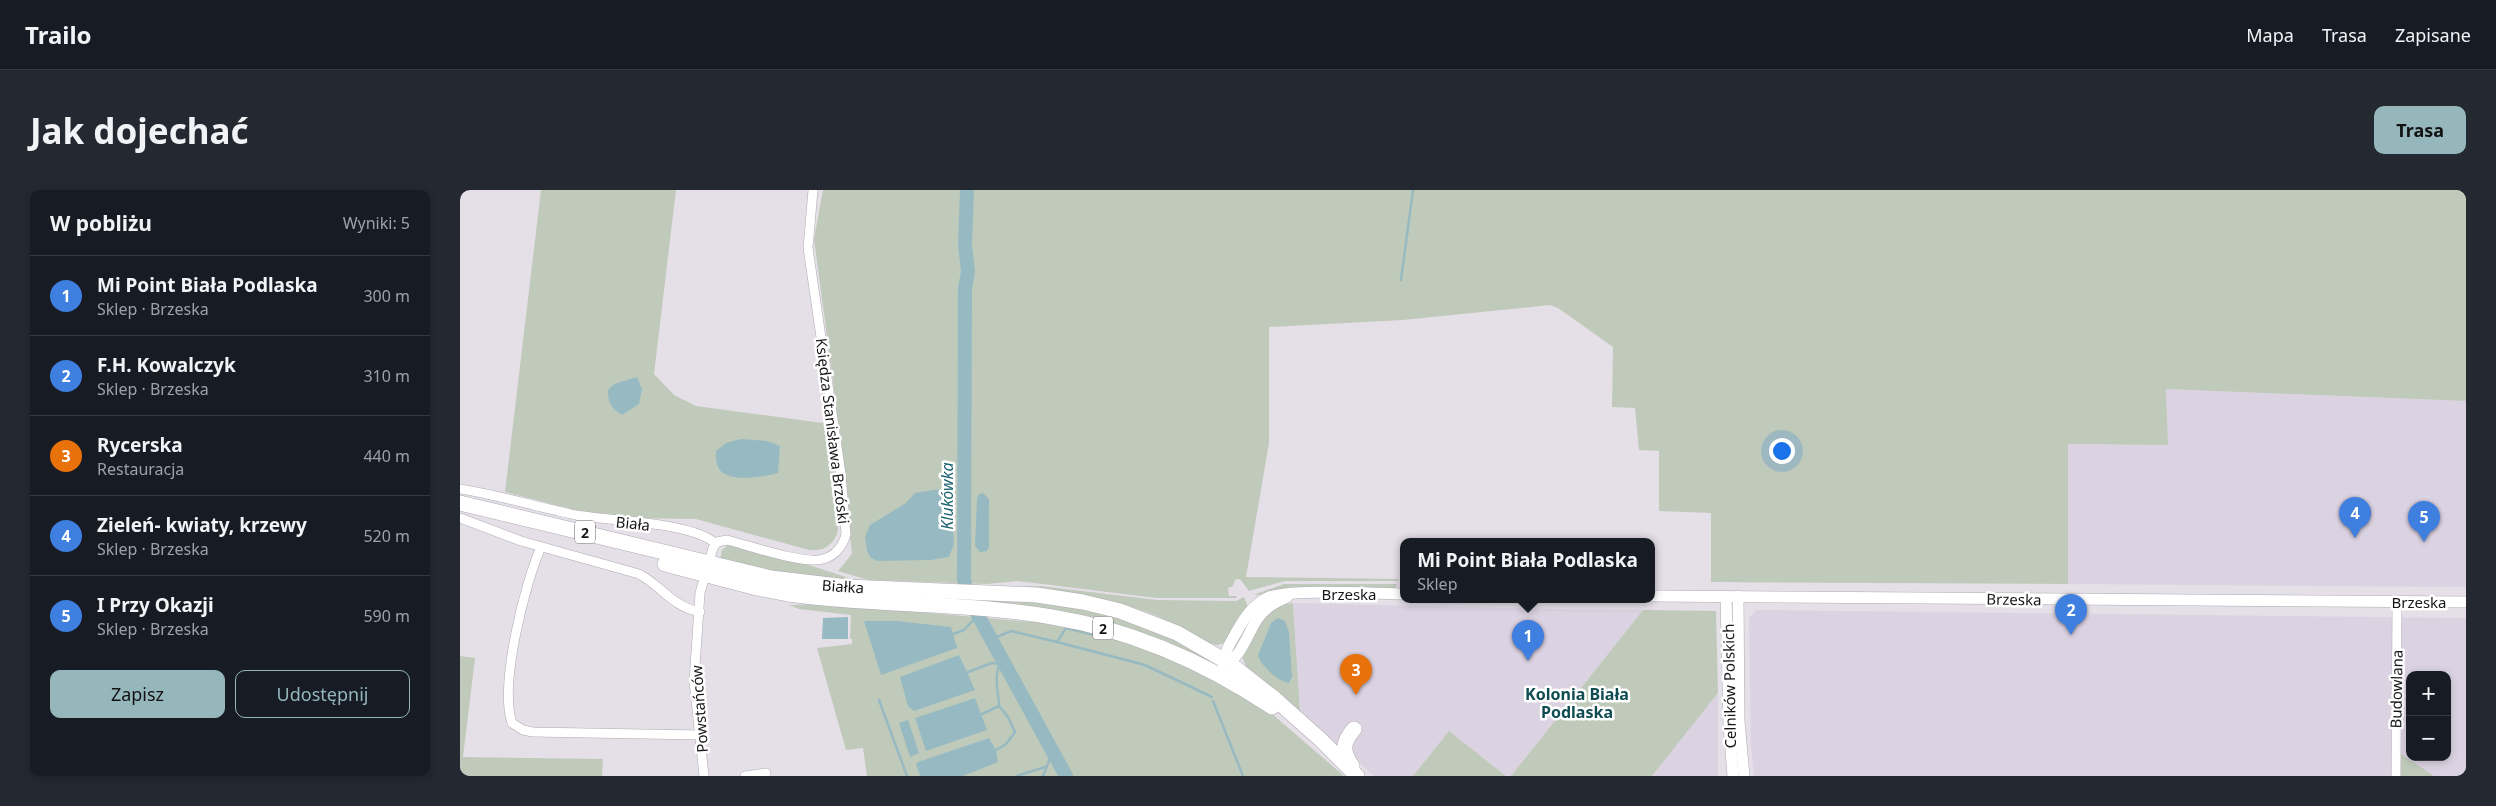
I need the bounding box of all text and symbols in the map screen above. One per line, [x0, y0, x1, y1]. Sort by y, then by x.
text: Trailo [25, 18, 92, 51]
text: Mapa [2246, 23, 2294, 47]
text: Trasa [2322, 23, 2367, 47]
text: Zapisane [2395, 23, 2471, 47]
button: Trasa [2374, 106, 2466, 154]
text: Jak dojechać [30, 107, 249, 154]
text: W pobliżu [50, 209, 152, 237]
text: Wyniki: 5 [343, 212, 410, 234]
text: Mi Point Biała Podlaska [97, 272, 318, 298]
text: 1 [61, 285, 71, 307]
text: 300 m [363, 285, 410, 307]
text: Sklep · Brzeska [97, 298, 209, 320]
street label: Księdza Stanisława Brzóski [812, 337, 854, 525]
text: F.H. Kowalczyk [97, 352, 236, 378]
text: 2 [61, 365, 71, 387]
text: 310 m [363, 365, 410, 387]
text: Sklep · Brzeska [97, 378, 209, 400]
text: Rycerska [97, 432, 183, 458]
your location [1769, 438, 1795, 464]
text: 3 [61, 445, 71, 467]
text: 440 m [363, 445, 410, 467]
text: Restauracja [97, 458, 184, 480]
water label: Klukówka [936, 462, 958, 530]
pin: 4 [2339, 497, 2371, 538]
pin: 5 [2408, 501, 2440, 542]
street label: Biała [615, 511, 651, 535]
text: Zieleń- kwiaty, krzewy [97, 512, 307, 538]
road number: 2 [575, 521, 595, 544]
text: 4 [61, 525, 71, 547]
text: 520 m [363, 525, 410, 547]
text: Sklep · Brzeska [97, 538, 209, 560]
popup [1400, 538, 1655, 603]
text: Mi Point Biała Podlaska [1417, 547, 1638, 573]
text: Sklep [1417, 573, 1457, 595]
street label: Białka [821, 575, 865, 597]
street label: Brzeska [1321, 584, 1377, 604]
street label: Brzeska [1986, 589, 2042, 609]
text: I Przy Okazji [97, 592, 214, 618]
street label: Brzeska [2391, 592, 2447, 612]
pin: 2 [2055, 594, 2087, 635]
text: 5 [61, 605, 71, 627]
text: 590 m [363, 605, 410, 627]
road number: 2 [1093, 616, 1113, 639]
text: Sklep · Brzeska [97, 618, 209, 640]
pin: 1 [1512, 620, 1544, 661]
street label: Celników Polskich [1718, 623, 1740, 749]
street label: Budowlana [2385, 649, 2407, 729]
pin: 3 [1340, 654, 1372, 695]
street label: Powstańców [686, 664, 712, 753]
button: Zapisz [50, 670, 225, 718]
button: Udostępnij [235, 670, 410, 718]
map controls [2406, 671, 2451, 761]
button: + [2406, 671, 2451, 716]
district label: Kolonia Biała Podlaska [1525, 683, 1629, 723]
button: − [2406, 716, 2451, 761]

